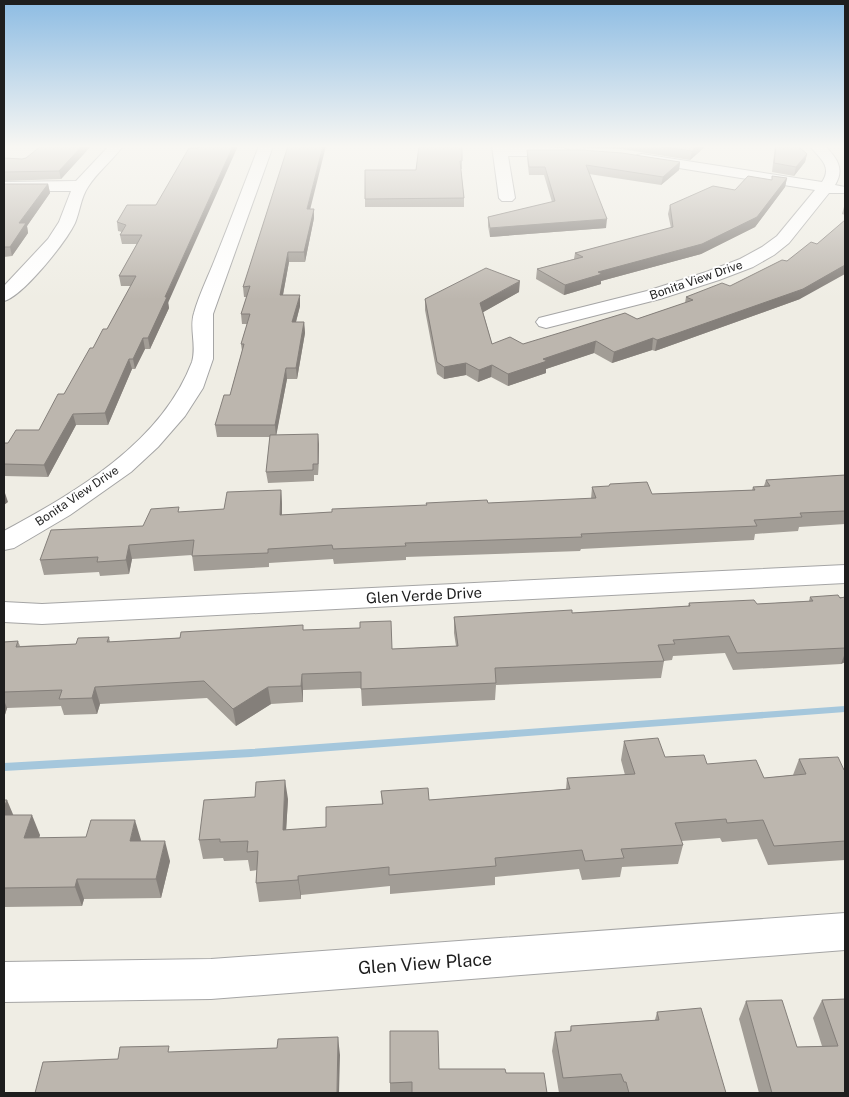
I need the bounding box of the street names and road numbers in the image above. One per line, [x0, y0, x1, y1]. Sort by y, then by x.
street label: Bonita View Drive [648, 257, 744, 302]
street label: Bonita View Drive [33, 463, 121, 529]
street label: Glen Verde Drive [366, 583, 482, 607]
street label: Glen View Place [357, 948, 493, 978]

